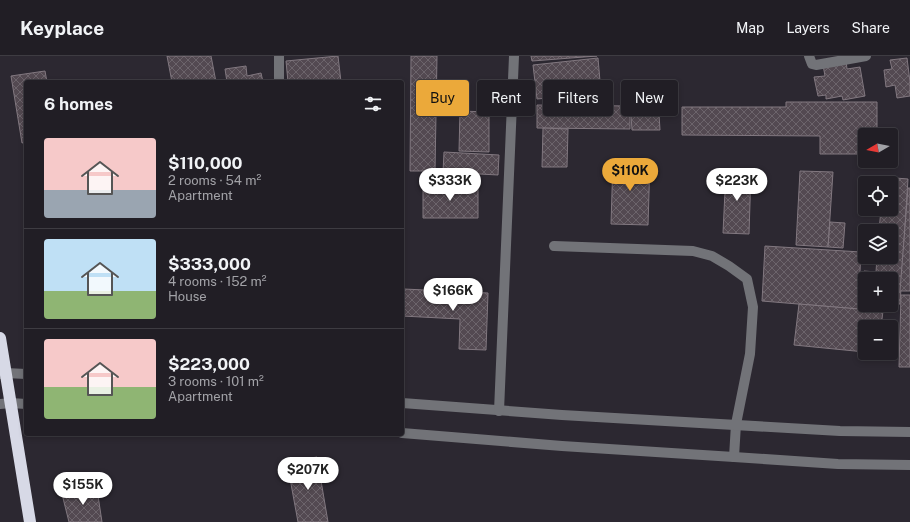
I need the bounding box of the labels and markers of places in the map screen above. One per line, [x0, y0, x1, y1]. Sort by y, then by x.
pin: $110K [602, 158, 658, 192]
pin: $333K [422, 168, 478, 202]
pin: $223K [709, 168, 765, 202]
pin: $166K [425, 278, 481, 312]
pin: $207K [280, 457, 336, 491]
pin: $155K [55, 472, 111, 506]

